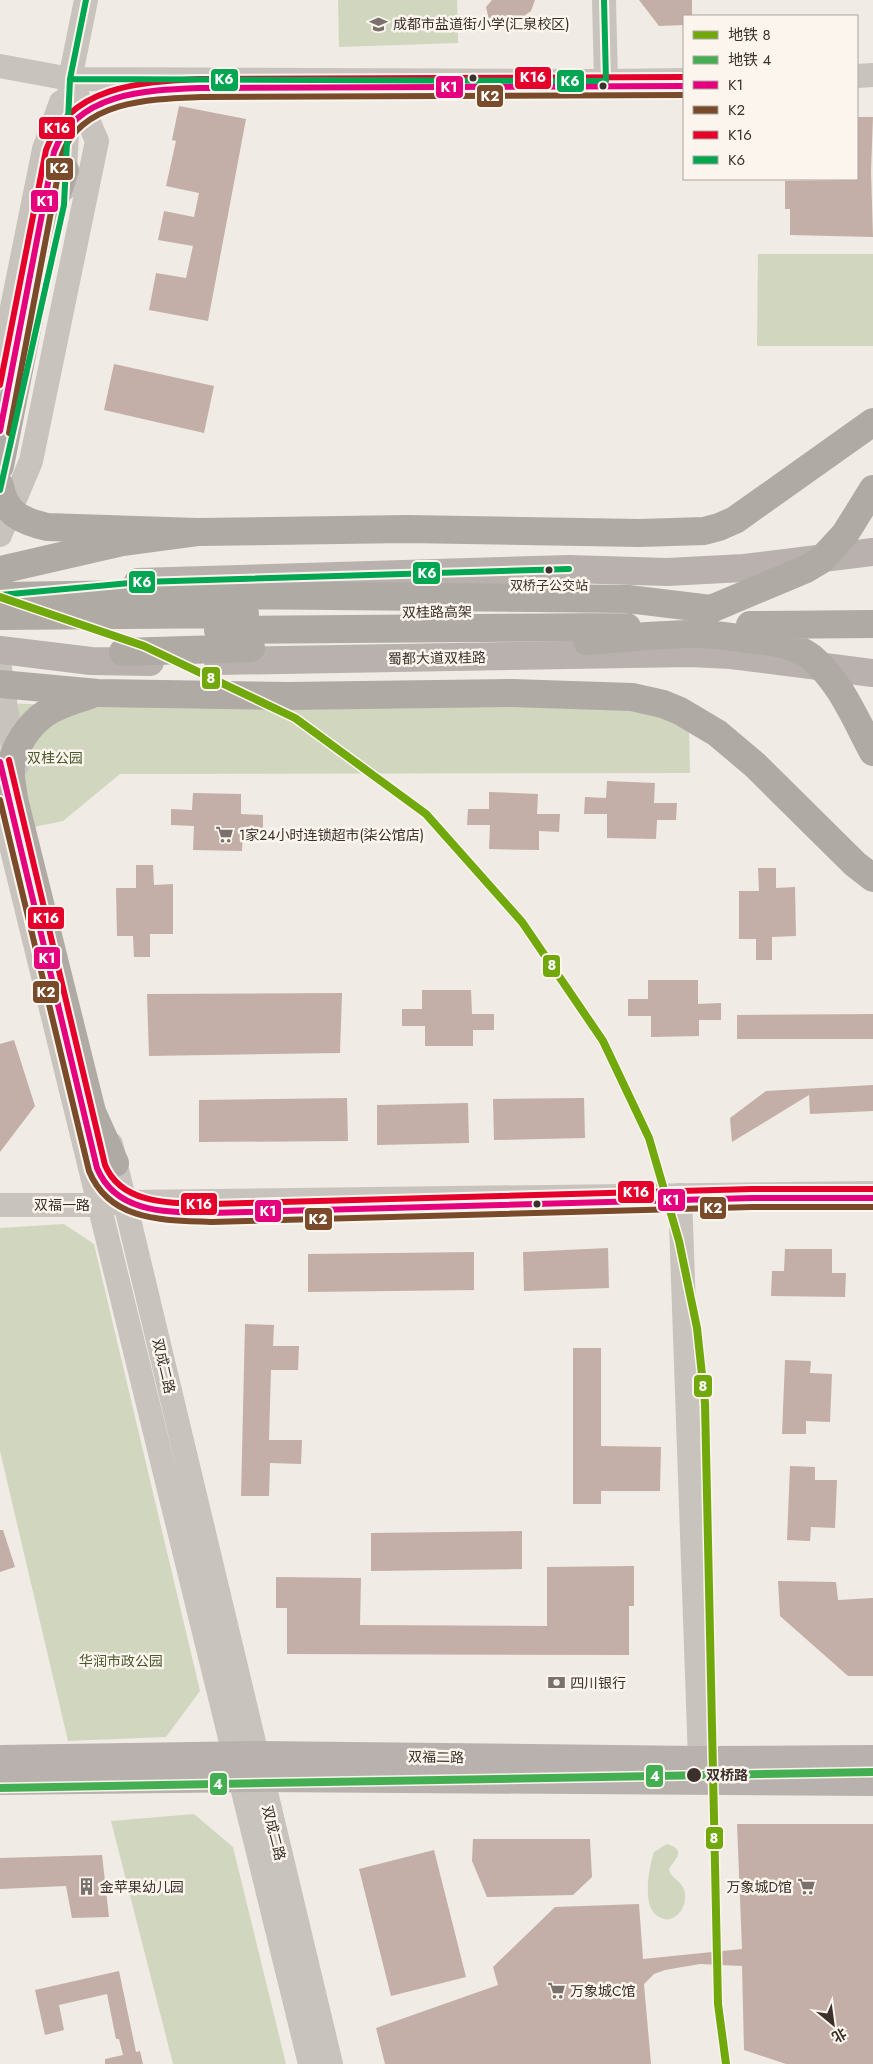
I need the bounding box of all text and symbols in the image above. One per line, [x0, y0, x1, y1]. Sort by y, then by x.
school or university icon: 成都市盐道街小学(汇泉校区) [369, 14, 389, 34]
place label: 成都市盐道街小学(汇泉校区) [393, 14, 570, 34]
legend [683, 15, 858, 180]
text: 地铁 8 [728, 24, 771, 46]
text: 地铁 4 [728, 49, 772, 71]
line badge: K16 [514, 66, 552, 90]
text: K16 [520, 67, 546, 87]
line badge: K6 [210, 68, 239, 92]
text: K6 [214, 69, 234, 89]
line badge: K6 [556, 69, 585, 93]
text: K6 [560, 71, 580, 91]
unlabelled marker [468, 73, 478, 83]
text: K1 [728, 74, 743, 96]
line badge: K1 [435, 75, 464, 99]
text: K1 [441, 77, 457, 97]
unlabelled marker [598, 81, 608, 91]
line badge: K2 [476, 84, 504, 108]
text: K2 [481, 86, 499, 106]
text: K2 [728, 99, 745, 121]
line badge: K16 [38, 116, 76, 140]
text: K16 [44, 118, 70, 138]
text: K16 [728, 124, 752, 146]
text: K6 [728, 149, 745, 171]
line badge: K2 [45, 157, 74, 181]
text: K2 [50, 158, 68, 178]
line badge: K1 [30, 189, 59, 213]
text: K1 [37, 191, 53, 211]
line badge: K6 [412, 561, 441, 585]
text: K6 [417, 563, 437, 583]
marker: 双桥子公交站 [544, 565, 554, 575]
line badge: K6 [128, 570, 156, 594]
text: K6 [132, 572, 152, 592]
place label: 双桥子公交站 [510, 576, 588, 595]
street label: 双桂路高架 [402, 601, 472, 623]
street label: 蜀都大道双桂路 [388, 647, 486, 669]
line badge: 8 [201, 666, 221, 690]
text: 8 [207, 668, 216, 688]
park label: 双桂公园 [27, 748, 83, 768]
supermarket icon: 1家24小时连锁超市(柒公馆店) [215, 825, 235, 845]
place label: 1家24小时连锁超市(柒公馆店) [239, 825, 424, 845]
line badge: K16 [27, 906, 65, 930]
text: K16 [33, 908, 59, 928]
line badge: K1 [33, 946, 61, 970]
text: K1 [39, 948, 55, 968]
line badge: 8 [542, 954, 561, 978]
text: 8 [548, 955, 557, 975]
line badge: K2 [32, 980, 60, 1004]
text: K2 [37, 982, 55, 1002]
line badge: K16 [617, 1180, 655, 1204]
text: K16 [623, 1182, 649, 1202]
line badge: K1 [657, 1188, 686, 1212]
text: K1 [663, 1190, 679, 1210]
line badge: K16 [180, 1192, 218, 1216]
text: K16 [186, 1194, 212, 1214]
street label: 双福一路 [34, 1195, 90, 1215]
line badge: K2 [699, 1196, 727, 1220]
text: K2 [704, 1198, 722, 1218]
line badge: K1 [254, 1199, 282, 1223]
unlabelled marker [532, 1199, 542, 1209]
text: K1 [260, 1201, 276, 1221]
line badge: K2 [304, 1207, 333, 1231]
text: K2 [309, 1209, 327, 1229]
street label: 双成二路 [148, 1336, 180, 1396]
line badge: 8 [693, 1374, 713, 1398]
text: 8 [699, 1376, 708, 1396]
park label: 华润市政公园 [79, 1651, 163, 1671]
bank icon: 四川银行 [546, 1673, 566, 1693]
place label: 四川银行 [570, 1673, 626, 1693]
street label: 双福二路 [408, 1747, 464, 1767]
line badge: 4 [645, 1764, 664, 1788]
place label: 双桥路 [706, 1765, 748, 1785]
text: 4 [650, 1766, 660, 1786]
marker: 双桥路 [685, 1766, 703, 1784]
line badge: 4 [209, 1772, 228, 1796]
text: 4 [213, 1774, 223, 1794]
street label: 双成二路 [258, 1803, 290, 1863]
line badge: 8 [705, 1826, 724, 1850]
text: 8 [710, 1828, 719, 1848]
building icon: 金苹果幼儿园 [76, 1877, 96, 1897]
place label: 金苹果幼儿园 [100, 1877, 184, 1897]
place label: 万象城D馆 [726, 1877, 792, 1897]
supermarket icon: 万象城D馆 [796, 1877, 816, 1897]
supermarket icon: 万象城C馆 [546, 1981, 566, 2001]
place label: 万象城C馆 [570, 1981, 636, 2001]
north arrow [808, 1999, 858, 2049]
text: 北 [828, 2023, 850, 2048]

